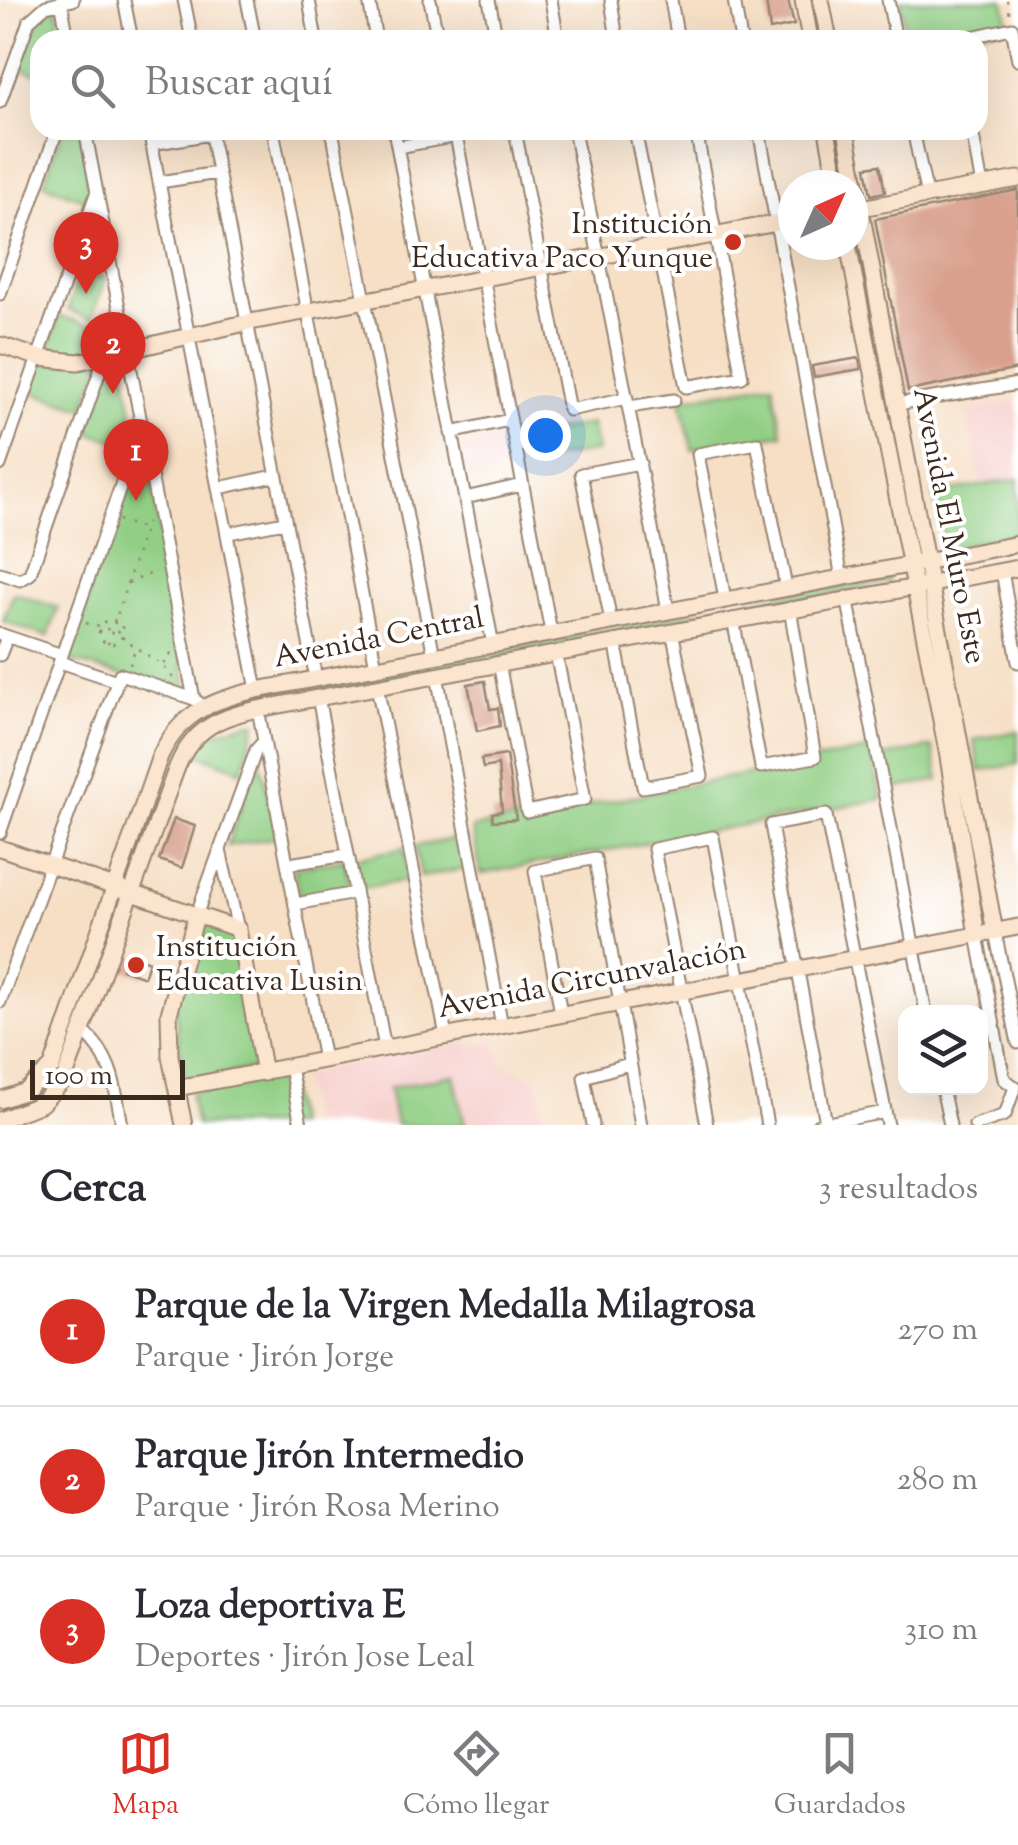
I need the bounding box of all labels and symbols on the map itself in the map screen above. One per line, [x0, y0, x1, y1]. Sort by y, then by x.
north arrow [778, 170, 868, 260]
place label: Institución Educativa Paco Yunque [411, 204, 713, 281]
pin: 3 [54, 212, 118, 294]
marker: Institución Educativa Paco Yunque [722, 231, 744, 253]
pin: 2 [80, 312, 146, 394]
street label: Avenida El Muro Este [900, 384, 996, 668]
your location [520, 410, 571, 461]
pin: 1 [104, 418, 168, 501]
street label: Avenida Central [270, 598, 488, 680]
place label: Institución Educativa Lusin [156, 927, 363, 1004]
street label: Avenida Circunvalación [434, 929, 750, 1031]
marker: Institución Educativa Lusin [125, 954, 147, 976]
scale bar [30, 1055, 185, 1100]

